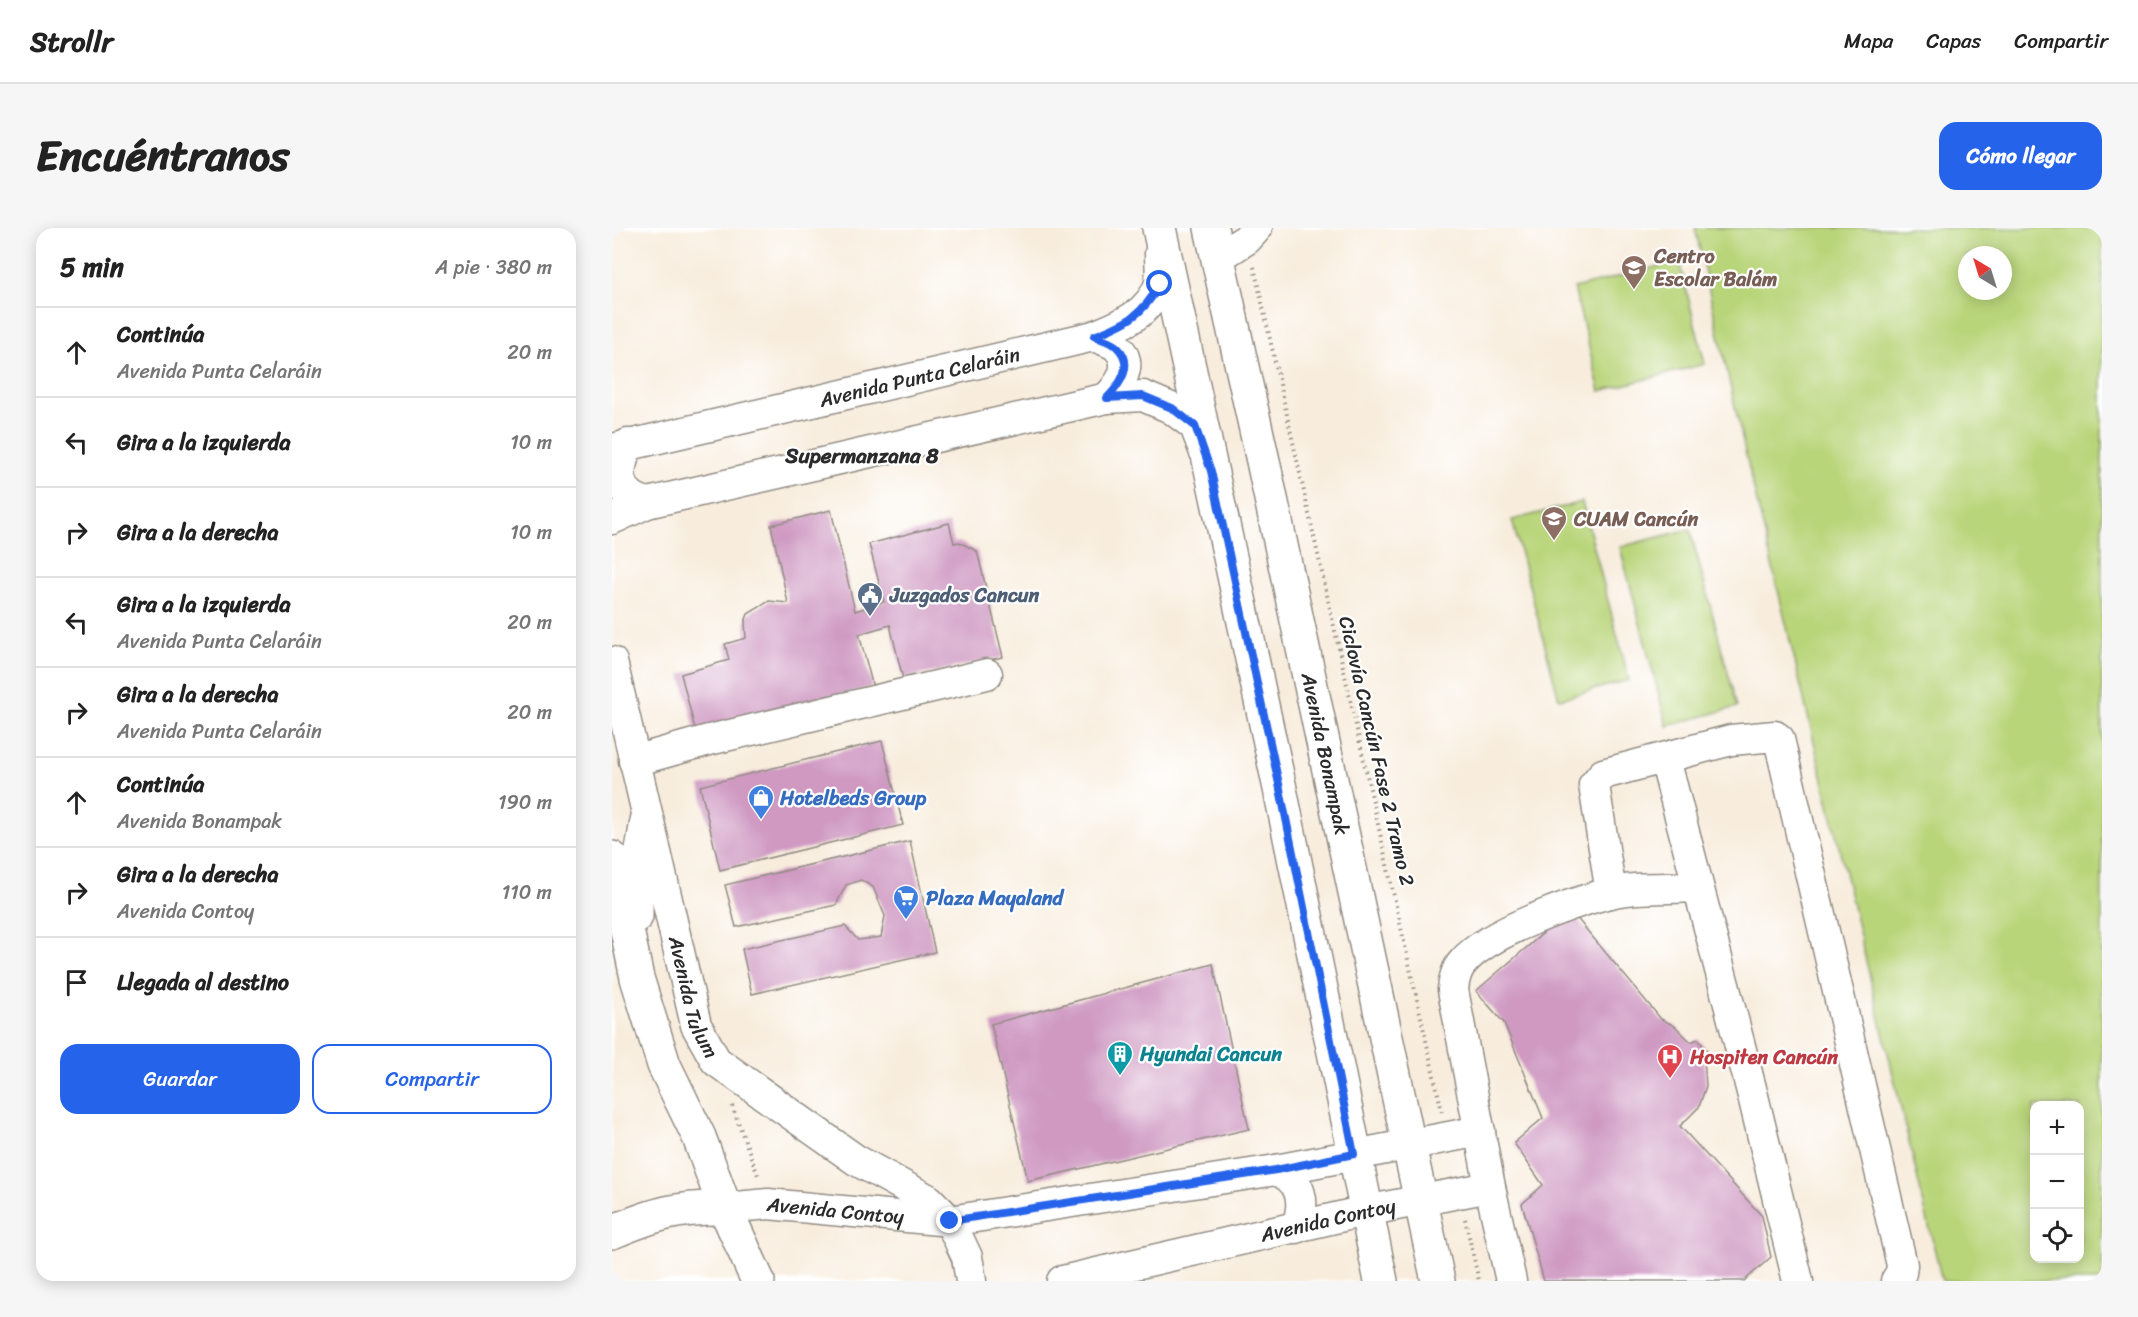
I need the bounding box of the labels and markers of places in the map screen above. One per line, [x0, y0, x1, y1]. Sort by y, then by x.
place label: Centro Escolar Balám [1653, 239, 1777, 297]
school or university icon: Centro Escolar Balám [1619, 253, 1649, 291]
place label: CUAM Cancún [1573, 502, 1698, 537]
school or university icon: CUAM Cancún [1539, 504, 1569, 542]
place label: Juzgados Cancun [889, 578, 1040, 613]
public building icon: Juzgados Cancun [855, 580, 885, 618]
place label: Hotelbeds Group [779, 781, 927, 816]
shop icon: Hotelbeds Group [746, 783, 776, 821]
place label: Plaza Mayaland [926, 881, 1066, 916]
supermarket icon: Plaza Mayaland [891, 883, 921, 921]
place label: Hyundai Cancun [1139, 1037, 1282, 1072]
building icon: Hyundai Cancun [1105, 1039, 1135, 1077]
place label: Hospiten Cancún [1689, 1040, 1838, 1075]
hospital icon: Hospiten Cancún [1655, 1042, 1685, 1080]

